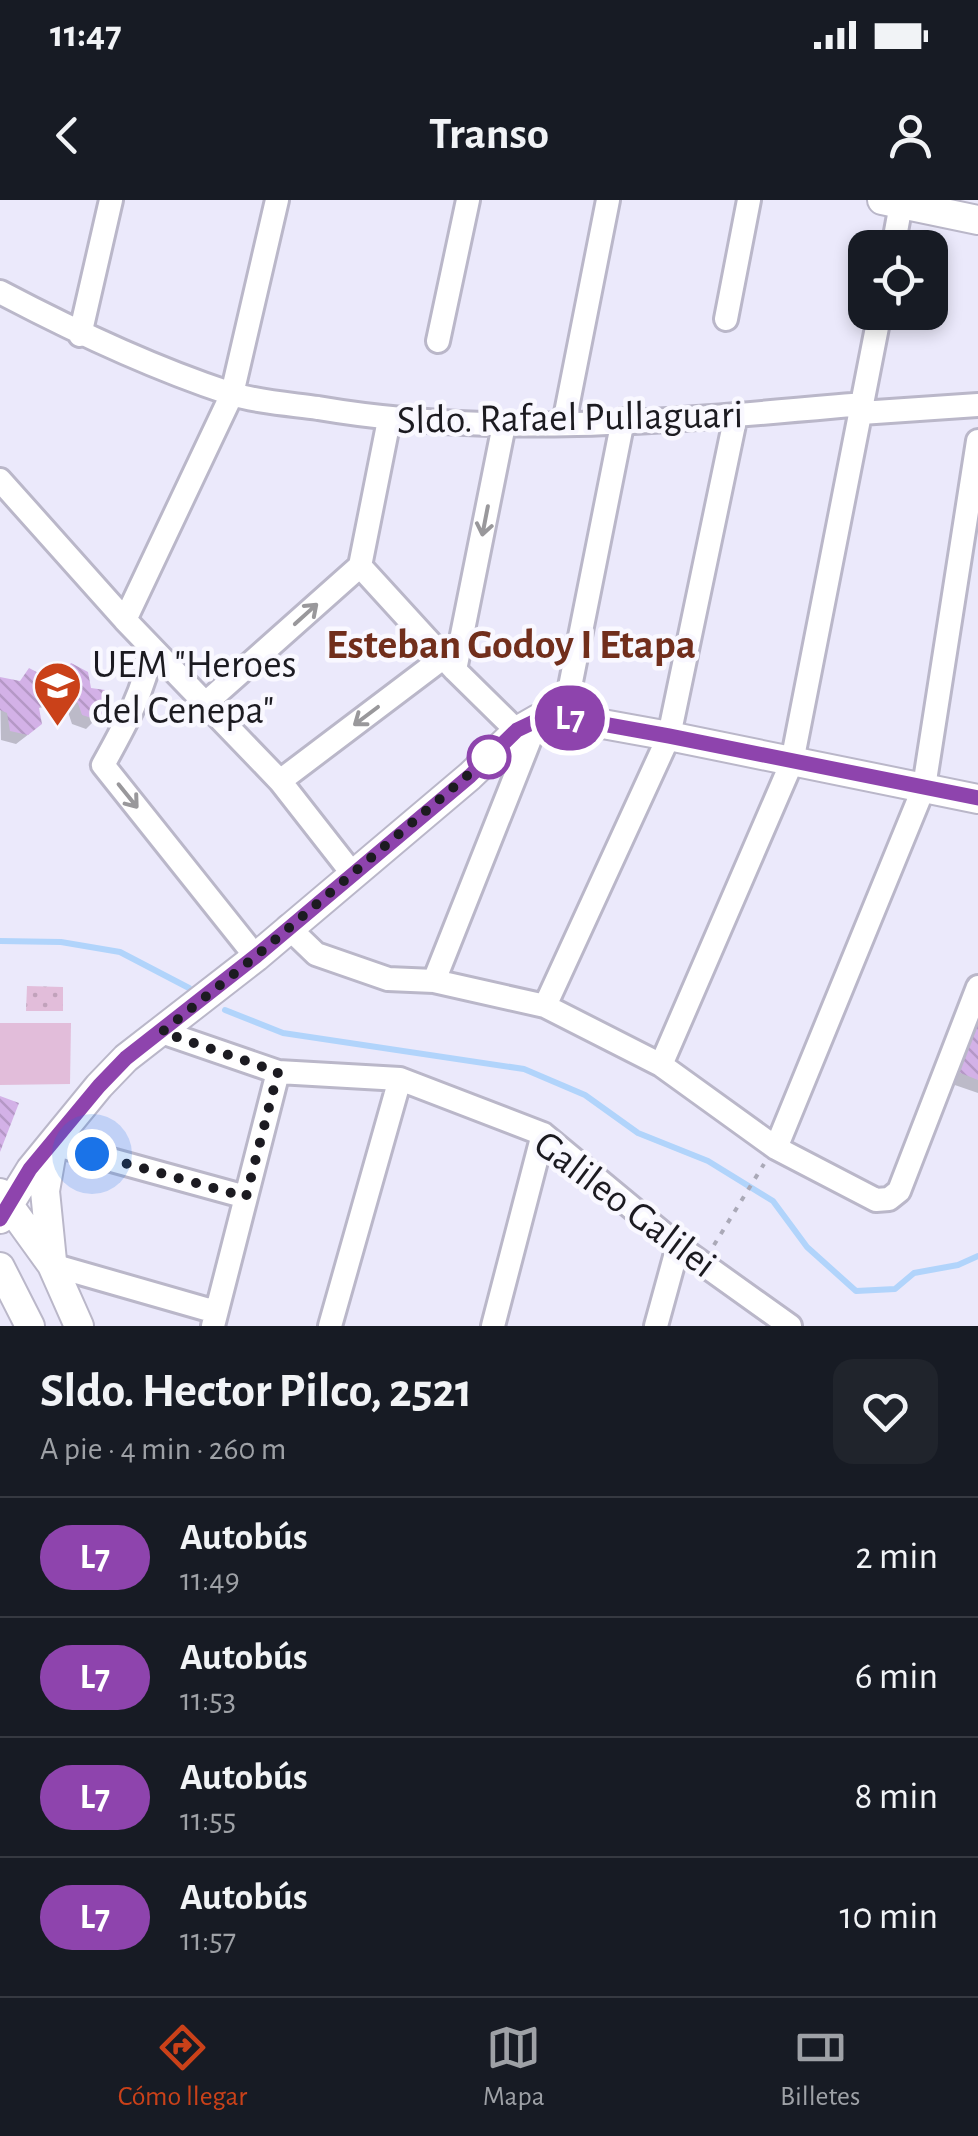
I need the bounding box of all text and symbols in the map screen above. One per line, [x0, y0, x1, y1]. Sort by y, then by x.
text: 11:47 [50, 16, 122, 54]
icon: back [40, 108, 95, 163]
icon: person [883, 108, 938, 163]
text: Transo [429, 112, 549, 157]
map controls [848, 230, 948, 330]
button: locate [848, 230, 948, 330]
street label: Sldo. Rafael Pullaguari [396, 395, 744, 441]
one-way arrow [474, 504, 493, 536]
one-way arrow [293, 603, 318, 626]
district label: Esteban Godoy I Etapa [326, 624, 696, 666]
place label: UEM "Heroes del Cenepa" [92, 645, 296, 731]
school or university icon: UEM "Heroes del Cenepa" [31, 660, 83, 728]
line badge: L7 [525, 686, 615, 750]
text: L7 [555, 701, 585, 736]
one-way arrow [353, 705, 380, 726]
unlabelled marker [468, 736, 510, 778]
one-way arrow [117, 783, 139, 809]
street label: Galileo Galilei [527, 1124, 723, 1286]
your location [67, 1129, 117, 1179]
button: heart [833, 1359, 938, 1464]
text: Sldo. Hector Pilco, 2521 [40, 1368, 472, 1416]
text: A pie · 4 min · 260 m [40, 1433, 286, 1465]
text: Autobús [180, 1519, 308, 1557]
text: 2 min [855, 1538, 938, 1576]
text: L7 [80, 1540, 110, 1575]
text: 11:49 [180, 1564, 240, 1596]
text: Autobús [180, 1639, 308, 1677]
text: 6 min [855, 1658, 938, 1696]
text: L7 [80, 1660, 110, 1695]
text: 11:53 [180, 1684, 236, 1716]
text: Autobús [180, 1759, 308, 1797]
text: 8 min [855, 1778, 938, 1816]
text: L7 [80, 1780, 110, 1815]
text: 11:55 [180, 1804, 236, 1836]
text: Autobús [180, 1879, 308, 1917]
text: 10 min [839, 1898, 938, 1936]
text: L7 [80, 1900, 110, 1935]
text: 11:57 [180, 1924, 236, 1956]
tab: Cómo llegar [118, 2020, 247, 2114]
tab: Mapa [483, 2020, 545, 2114]
tab: Billetes [780, 2020, 860, 2114]

